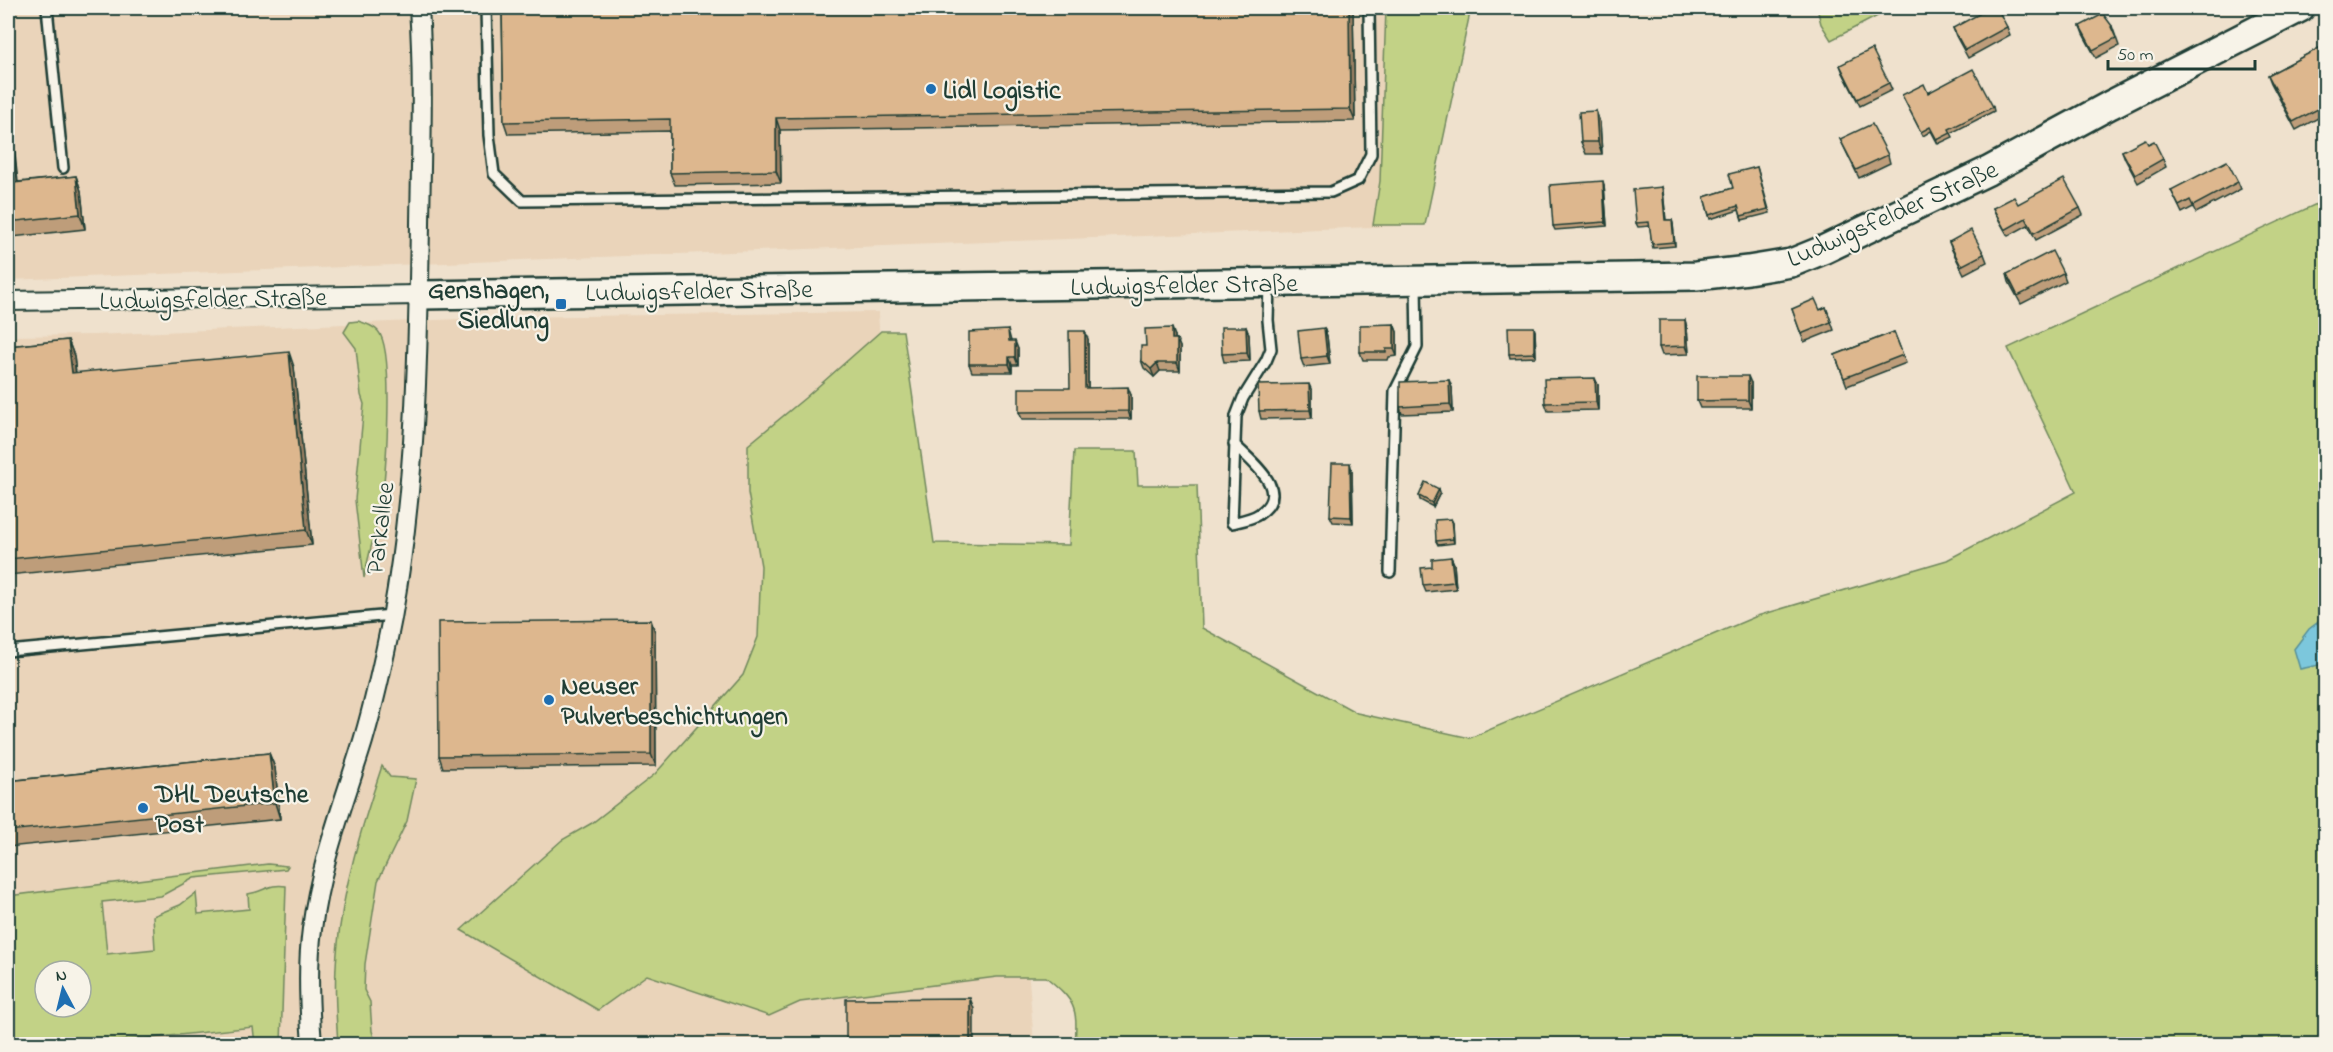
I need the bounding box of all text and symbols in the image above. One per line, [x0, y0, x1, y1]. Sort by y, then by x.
scale bar [2108, 33, 2255, 71]
text: 50 m [2117, 43, 2154, 69]
place label: Lidl Logistic [943, 73, 1062, 112]
marker: Lidl Logistic [924, 82, 938, 96]
street label: Ludwigsfelder Straße [1782, 152, 2005, 279]
street label: Ludwigsfelder Straße [1070, 266, 1298, 308]
street label: Ludwigsfelder Straße [585, 272, 813, 314]
place label: Genshagen, Siedlung [428, 273, 550, 342]
street label: Ludwigsfelder Straße [99, 280, 327, 322]
marker: Genshagen, Siedlung [554, 297, 568, 311]
street label: Parkallee [357, 480, 407, 577]
place label: Neuser Pulverbeschichtungen [561, 669, 788, 738]
marker: Neuser Pulverbeschichtungen [542, 693, 556, 707]
place label: DHL Deutsche Post [154, 777, 310, 845]
marker: DHL Deutsche Post [136, 801, 150, 815]
north arrow [33, 959, 93, 1019]
text: N [55, 964, 68, 989]

